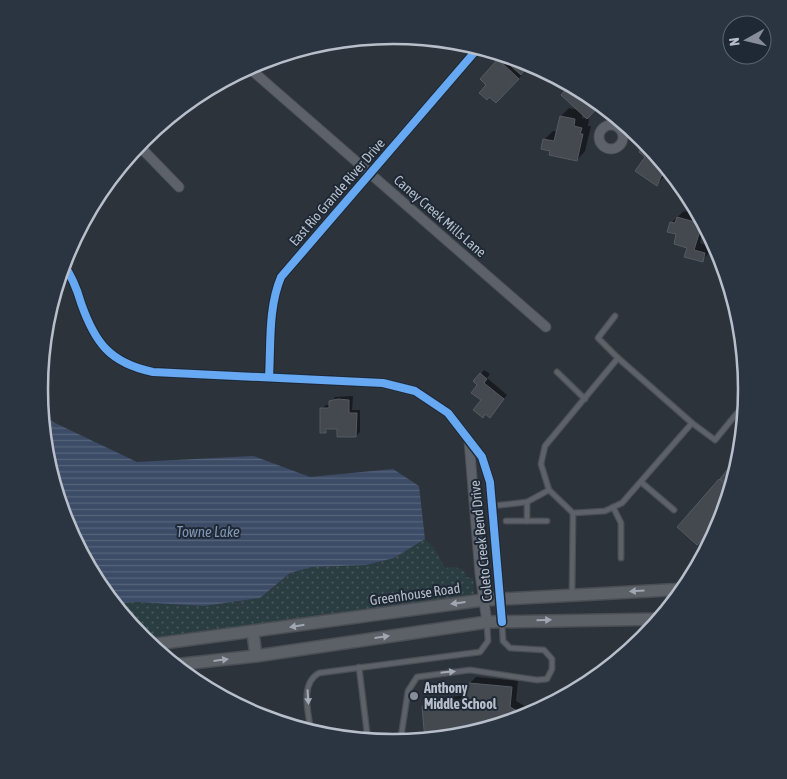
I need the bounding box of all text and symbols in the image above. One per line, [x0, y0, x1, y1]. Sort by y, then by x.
north arrow [722, 15, 772, 65]
text: N [726, 37, 743, 47]
street label: East Rio Grande River Drive [286, 135, 388, 249]
street label: Caney Creek Mills Lane [391, 172, 489, 260]
street label: Coleto Creek Bend Drive [467, 480, 495, 602]
water label: Towne Lake [176, 523, 240, 540]
street label: Greenhouse Road [369, 580, 461, 608]
one-way arrow [629, 587, 645, 595]
one-way arrow [449, 599, 465, 607]
one-way arrow [536, 616, 552, 624]
one-way arrow [289, 622, 305, 630]
one-way arrow [375, 633, 391, 641]
one-way arrow [214, 656, 230, 664]
one-way arrow [440, 668, 456, 676]
place label: Anthony Middle School [423, 680, 497, 712]
one-way arrow [304, 689, 312, 705]
marker: Anthony Middle School [408, 690, 420, 702]

